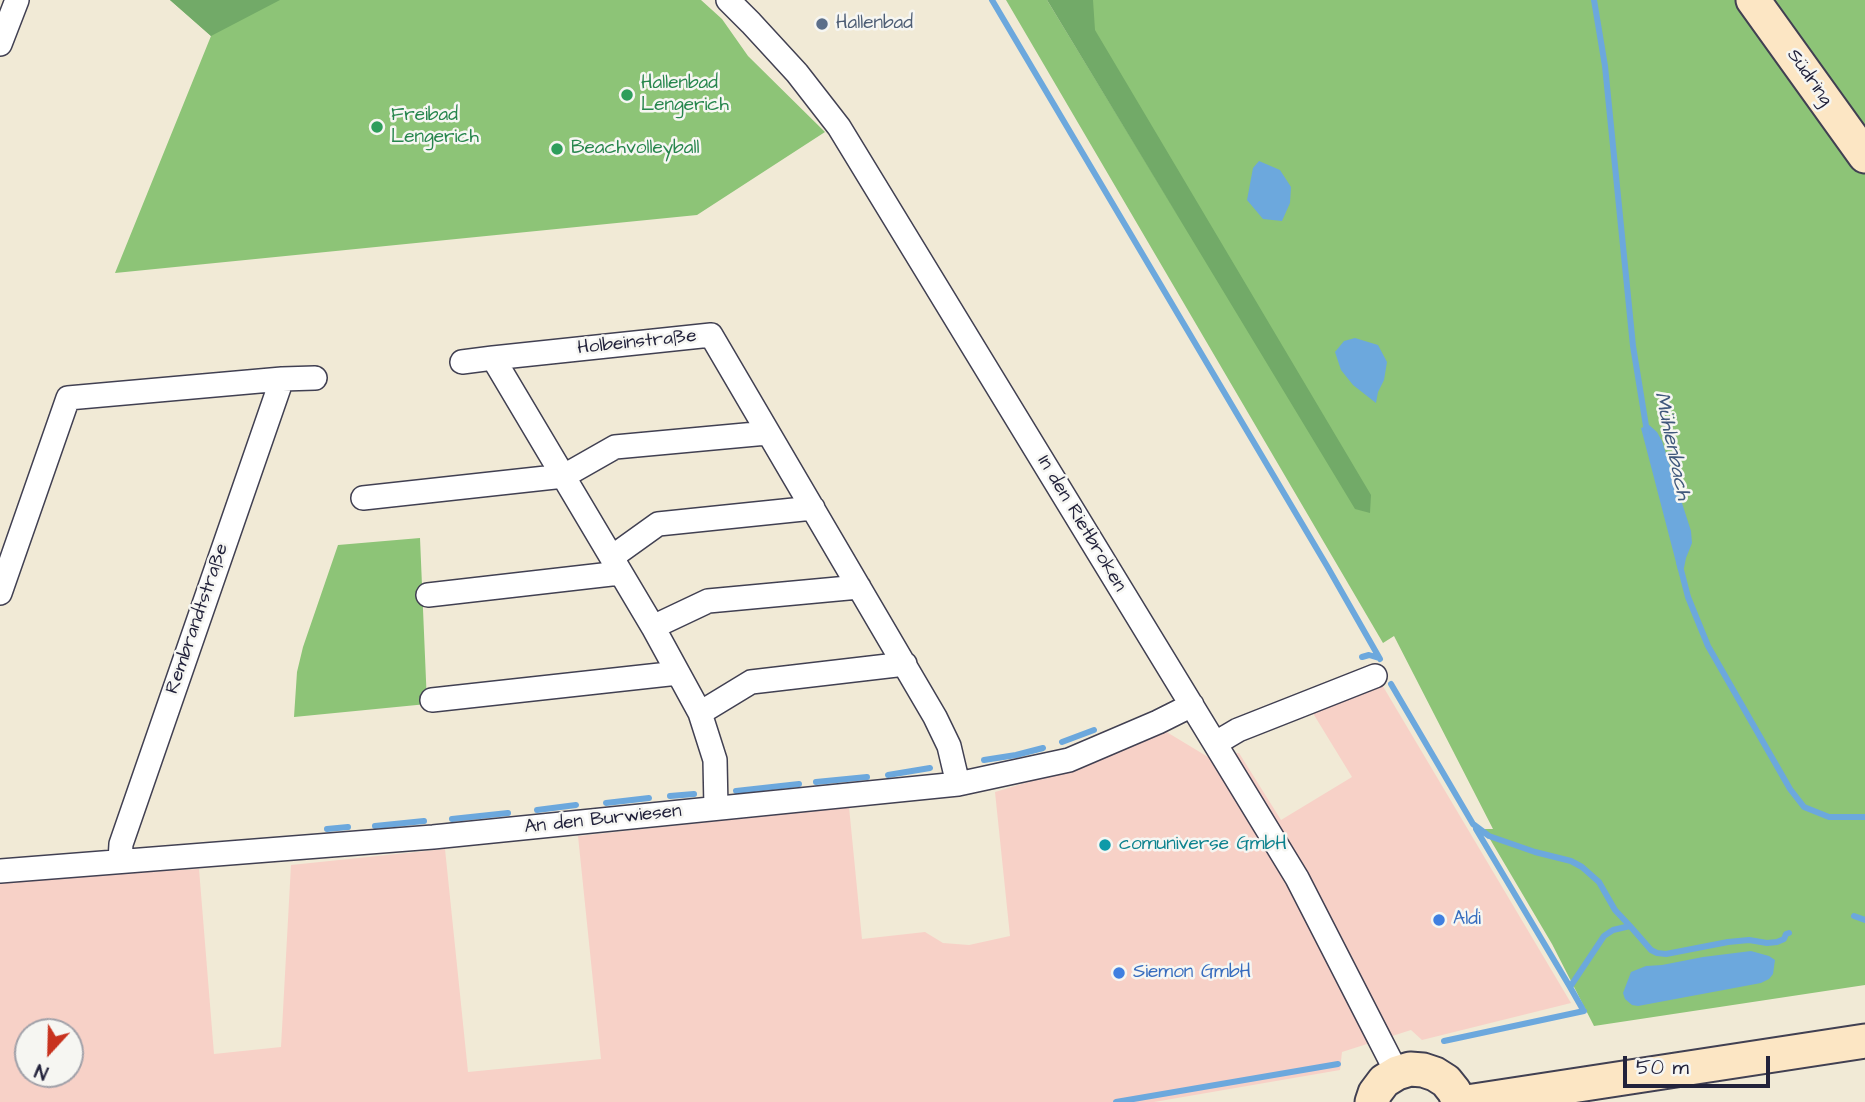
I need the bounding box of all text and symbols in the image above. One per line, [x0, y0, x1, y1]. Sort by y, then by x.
place label: Hallenbad [836, 13, 913, 35]
marker: Hallenbad [814, 16, 830, 32]
street label: Südring [1781, 45, 1837, 111]
place label: Hallenbad Lengerich [641, 73, 729, 117]
marker: Hallenbad Lengerich [619, 87, 635, 103]
place label: Freibad Lengerich [391, 105, 479, 149]
marker: Freibad Lengerich [369, 119, 385, 135]
place label: Beachvolleyball [571, 138, 699, 160]
marker: Beachvolleyball [549, 141, 565, 157]
street label: Holbeinstraße [576, 325, 698, 361]
water label: Mühlenbach [1647, 390, 1695, 502]
street label: In den Rietbroken [1031, 452, 1131, 596]
street label: Rembrandtstraße [162, 541, 234, 697]
street label: An den Burwiesen [523, 800, 683, 840]
place label: comuniverse GmbH [1119, 834, 1287, 856]
marker: comuniverse GmbH [1097, 837, 1113, 853]
place label: Aldi [1453, 909, 1481, 931]
marker: Aldi [1431, 912, 1447, 928]
place label: Siemon GmbH [1133, 962, 1251, 984]
marker: Siemon GmbH [1111, 965, 1127, 981]
north arrow [14, 1018, 84, 1088]
scale bar [1627, 1042, 1774, 1086]
text: 50 m [1636, 1053, 1689, 1082]
text: N [31, 1056, 52, 1086]

